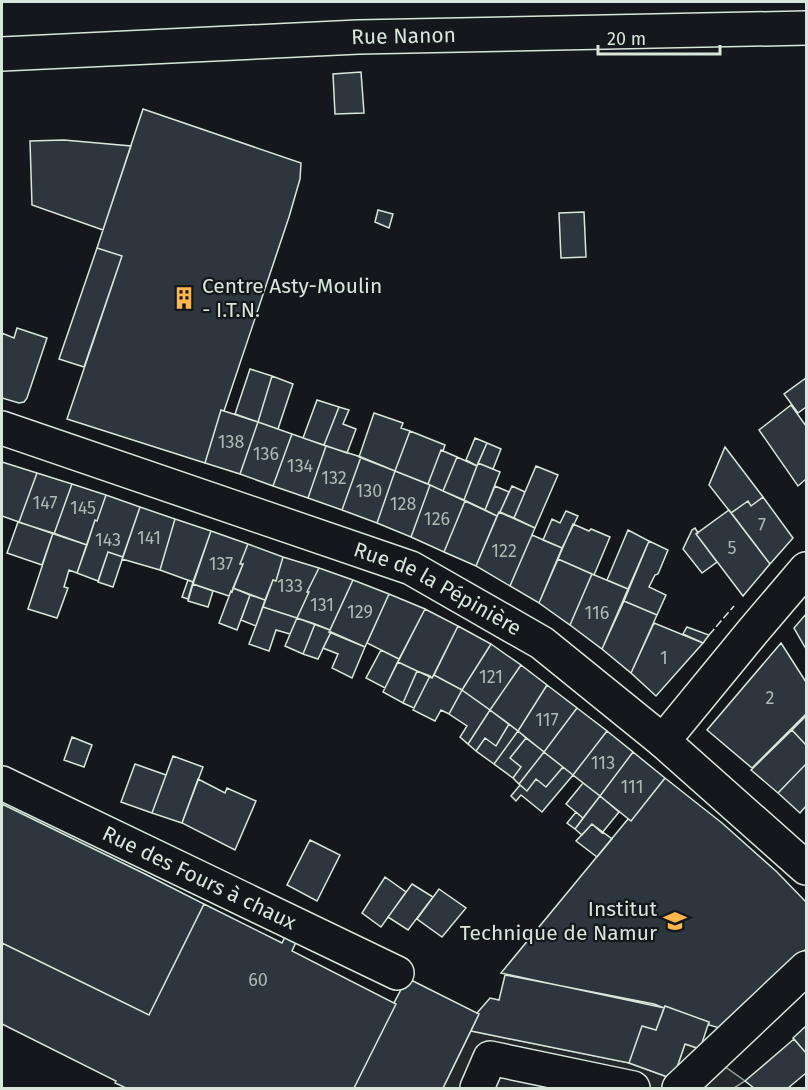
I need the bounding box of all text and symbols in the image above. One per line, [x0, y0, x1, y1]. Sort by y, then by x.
scale bar [598, 18, 720, 56]
street label: Rue Nanon [351, 22, 456, 50]
text: 20 m [607, 28, 646, 50]
place label: Centre Asty-Moulin - I.T.N. [202, 273, 382, 323]
building icon: Centre Asty-Moulin - I.T.N. [171, 285, 197, 311]
house number: 138 [218, 431, 244, 453]
house number: 136 [253, 443, 279, 465]
house number: 134 [287, 455, 314, 477]
house number: 132 [321, 467, 347, 489]
house number: 130 [356, 480, 382, 502]
house number: 147 [33, 492, 57, 514]
house number: 128 [390, 493, 416, 515]
house number: 145 [70, 497, 96, 519]
house number: 126 [424, 508, 450, 530]
house number: 7 [758, 514, 766, 536]
house number: 141 [137, 527, 161, 549]
house number: 143 [95, 529, 121, 551]
street label: Rue de la Pépinière [350, 536, 526, 641]
house number: 5 [727, 537, 737, 559]
house number: 122 [491, 540, 517, 562]
house number: 137 [209, 553, 233, 575]
house number: 133 [277, 575, 303, 597]
house number: 131 [310, 594, 334, 616]
house number: 129 [347, 601, 373, 623]
house number: 116 [585, 602, 609, 624]
house number: 1 [660, 647, 668, 669]
house number: 121 [479, 666, 503, 688]
house number: 2 [766, 687, 775, 709]
house number: 117 [535, 709, 559, 731]
house number: 113 [591, 752, 615, 774]
house number: 111 [621, 776, 643, 798]
street label: Rue des Fours à chaux [98, 820, 301, 936]
place label: Institut Technique de Namur [460, 896, 657, 946]
school or university icon: Institut Technique de Namur [662, 908, 688, 934]
house number: 60 [248, 969, 268, 991]

